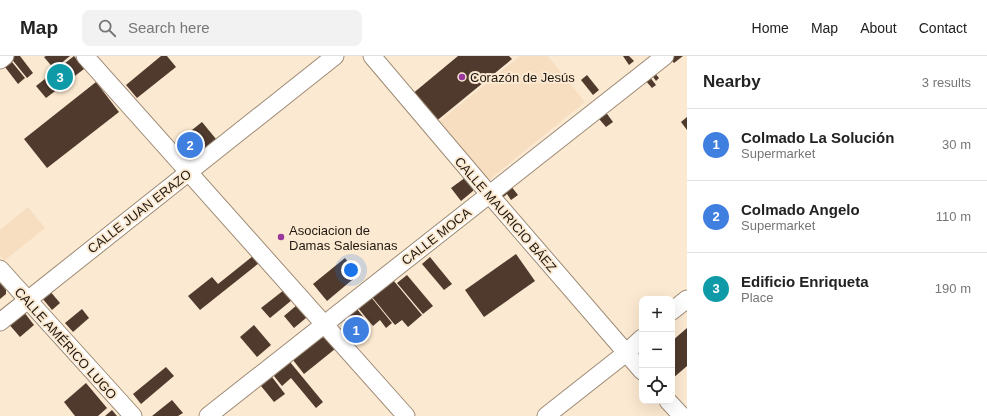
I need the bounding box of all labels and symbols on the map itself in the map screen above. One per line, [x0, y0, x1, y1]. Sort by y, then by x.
pin: 3 [47, 62, 73, 92]
place label: Corazón de Jesús [470, 70, 575, 85]
marker: Corazón de Jesús [457, 72, 467, 82]
pin: 2 [177, 130, 203, 160]
street label: CALLE MAURICIO BÁEZ [452, 154, 560, 275]
street label: CALLE JUAN ERAZO [85, 166, 194, 256]
street label: CALLE MOCA [399, 204, 474, 268]
place label: Asociacion de Damas Salesianas [289, 223, 398, 253]
marker: Asociacion de Damas Salesianas [276, 232, 286, 242]
your location [341, 260, 361, 280]
street label: CALLE AMÉRICO LUGO [11, 284, 120, 402]
pin: 1 [343, 315, 369, 345]

